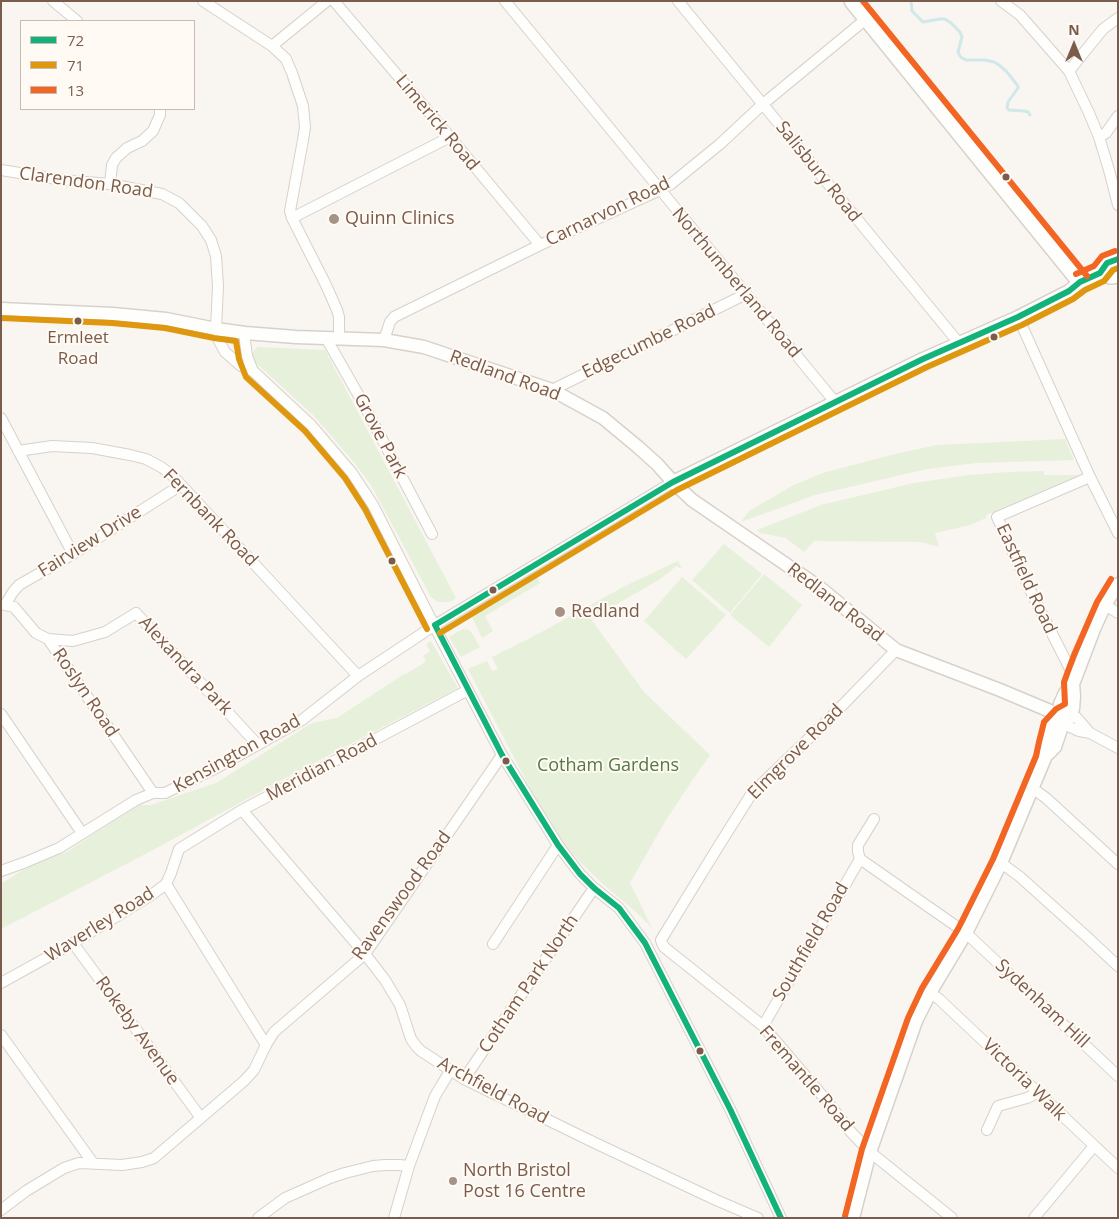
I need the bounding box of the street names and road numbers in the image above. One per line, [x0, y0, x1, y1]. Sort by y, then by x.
street label: Limerick Road [391, 71, 483, 175]
street label: Salisbury Road [771, 117, 865, 227]
street label: Clarendon Road [18, 163, 154, 203]
street label: Carnarvon Road [542, 173, 674, 251]
street label: Northumberland Road [667, 203, 805, 363]
street label: Edgecumbe Road [579, 300, 719, 384]
street label: Redland Road [447, 346, 563, 406]
street label: Grove Park [349, 390, 411, 482]
street label: Fernbank Road [158, 465, 262, 571]
street label: Fairview Drive [34, 502, 146, 582]
street label: Eastfield Road [991, 521, 1061, 637]
street label: Redland Road [782, 559, 888, 647]
street label: Alexandra Park [134, 612, 236, 720]
street label: Roslyn Road [47, 644, 123, 742]
street label: Elmgrove Road [744, 700, 848, 804]
street label: Kensington Road [170, 710, 304, 798]
street label: Meridian Road [263, 730, 381, 806]
street label: Ravenswood Road [348, 827, 456, 965]
street label: Southfield Road [768, 879, 854, 1005]
street label: Waverley Road [42, 883, 158, 967]
street label: Cotham Park North [475, 911, 583, 1057]
street label: Sydenham Hill [991, 955, 1093, 1053]
street label: Rokeby Avenue [90, 973, 184, 1089]
street label: Fremantle Road [754, 1022, 858, 1136]
street label: Victoria Walk [978, 1035, 1070, 1125]
street label: Archfield Road [434, 1053, 552, 1129]

